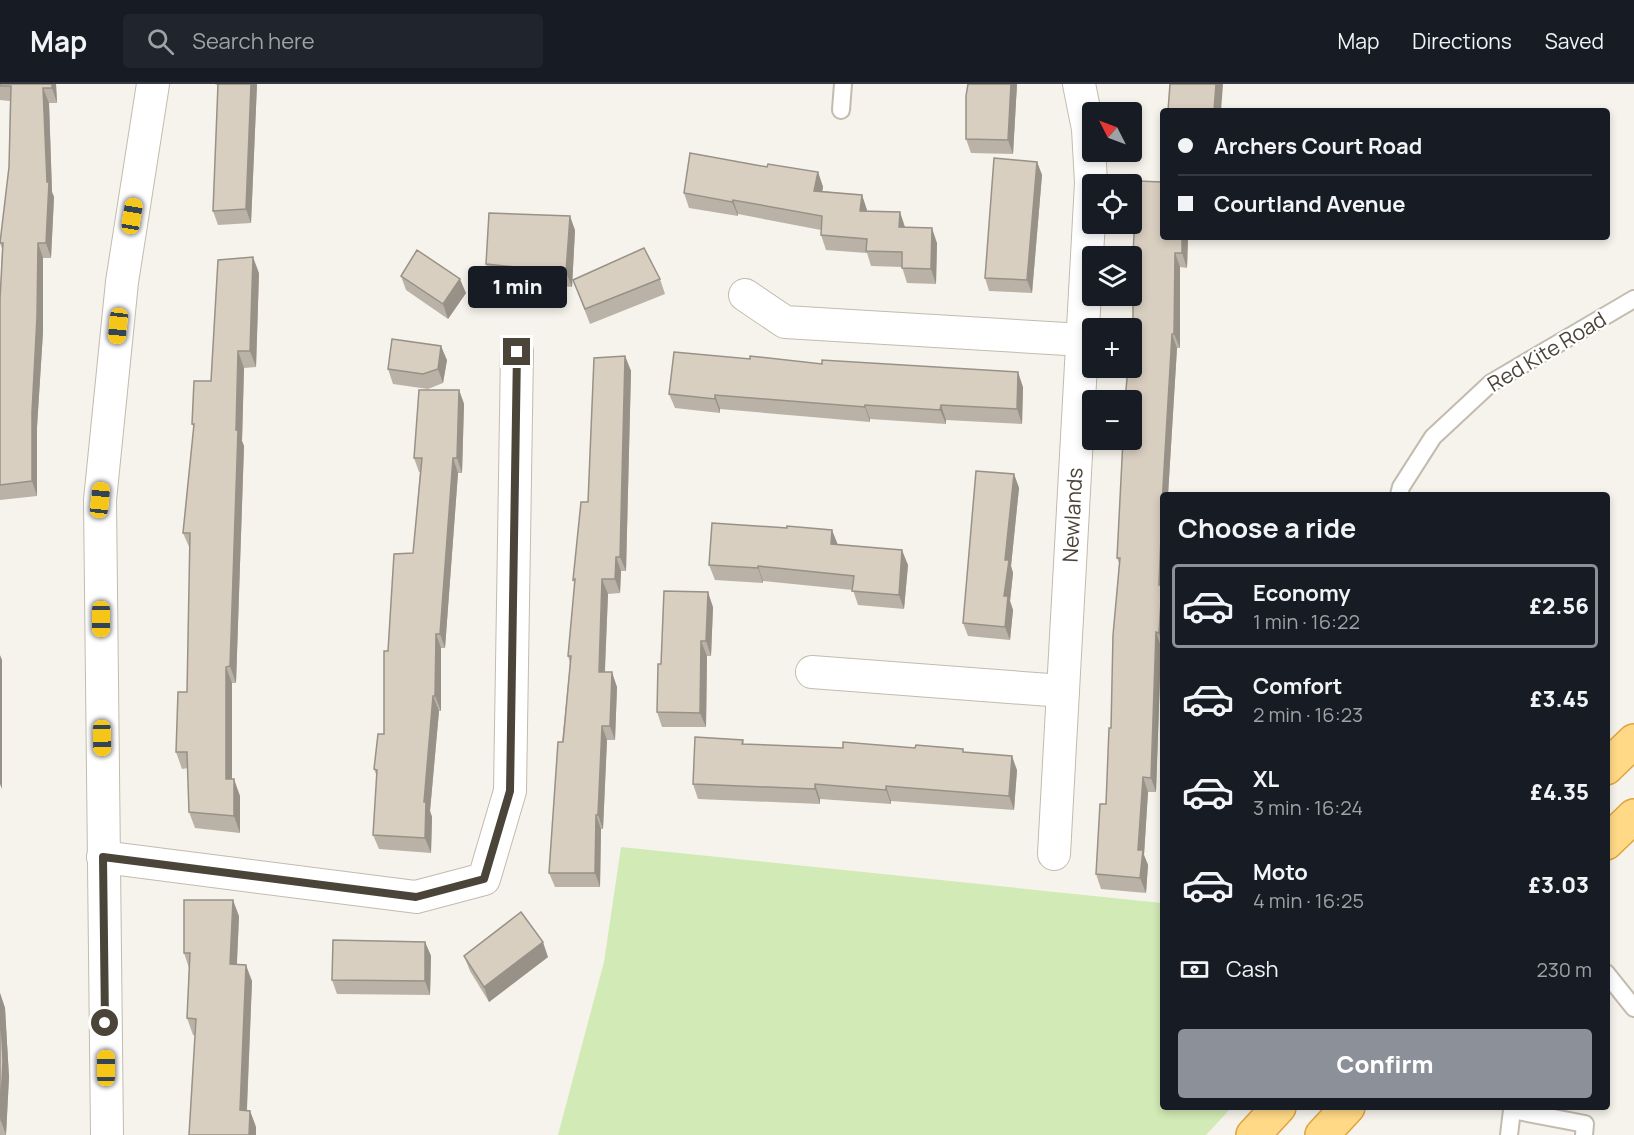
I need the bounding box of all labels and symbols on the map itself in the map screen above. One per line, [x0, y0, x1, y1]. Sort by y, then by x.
north arrow [1082, 102, 1142, 162]
car [120, 197, 144, 235]
callout: 1 min [468, 265, 566, 307]
street label: Red Kite Road [1482, 305, 1611, 398]
car [107, 307, 129, 345]
route end [503, 338, 530, 365]
street label: Newlands [1056, 467, 1088, 563]
car [89, 481, 111, 519]
car [92, 601, 110, 637]
car [93, 720, 111, 756]
route start [91, 1009, 118, 1036]
car [97, 1050, 115, 1086]

